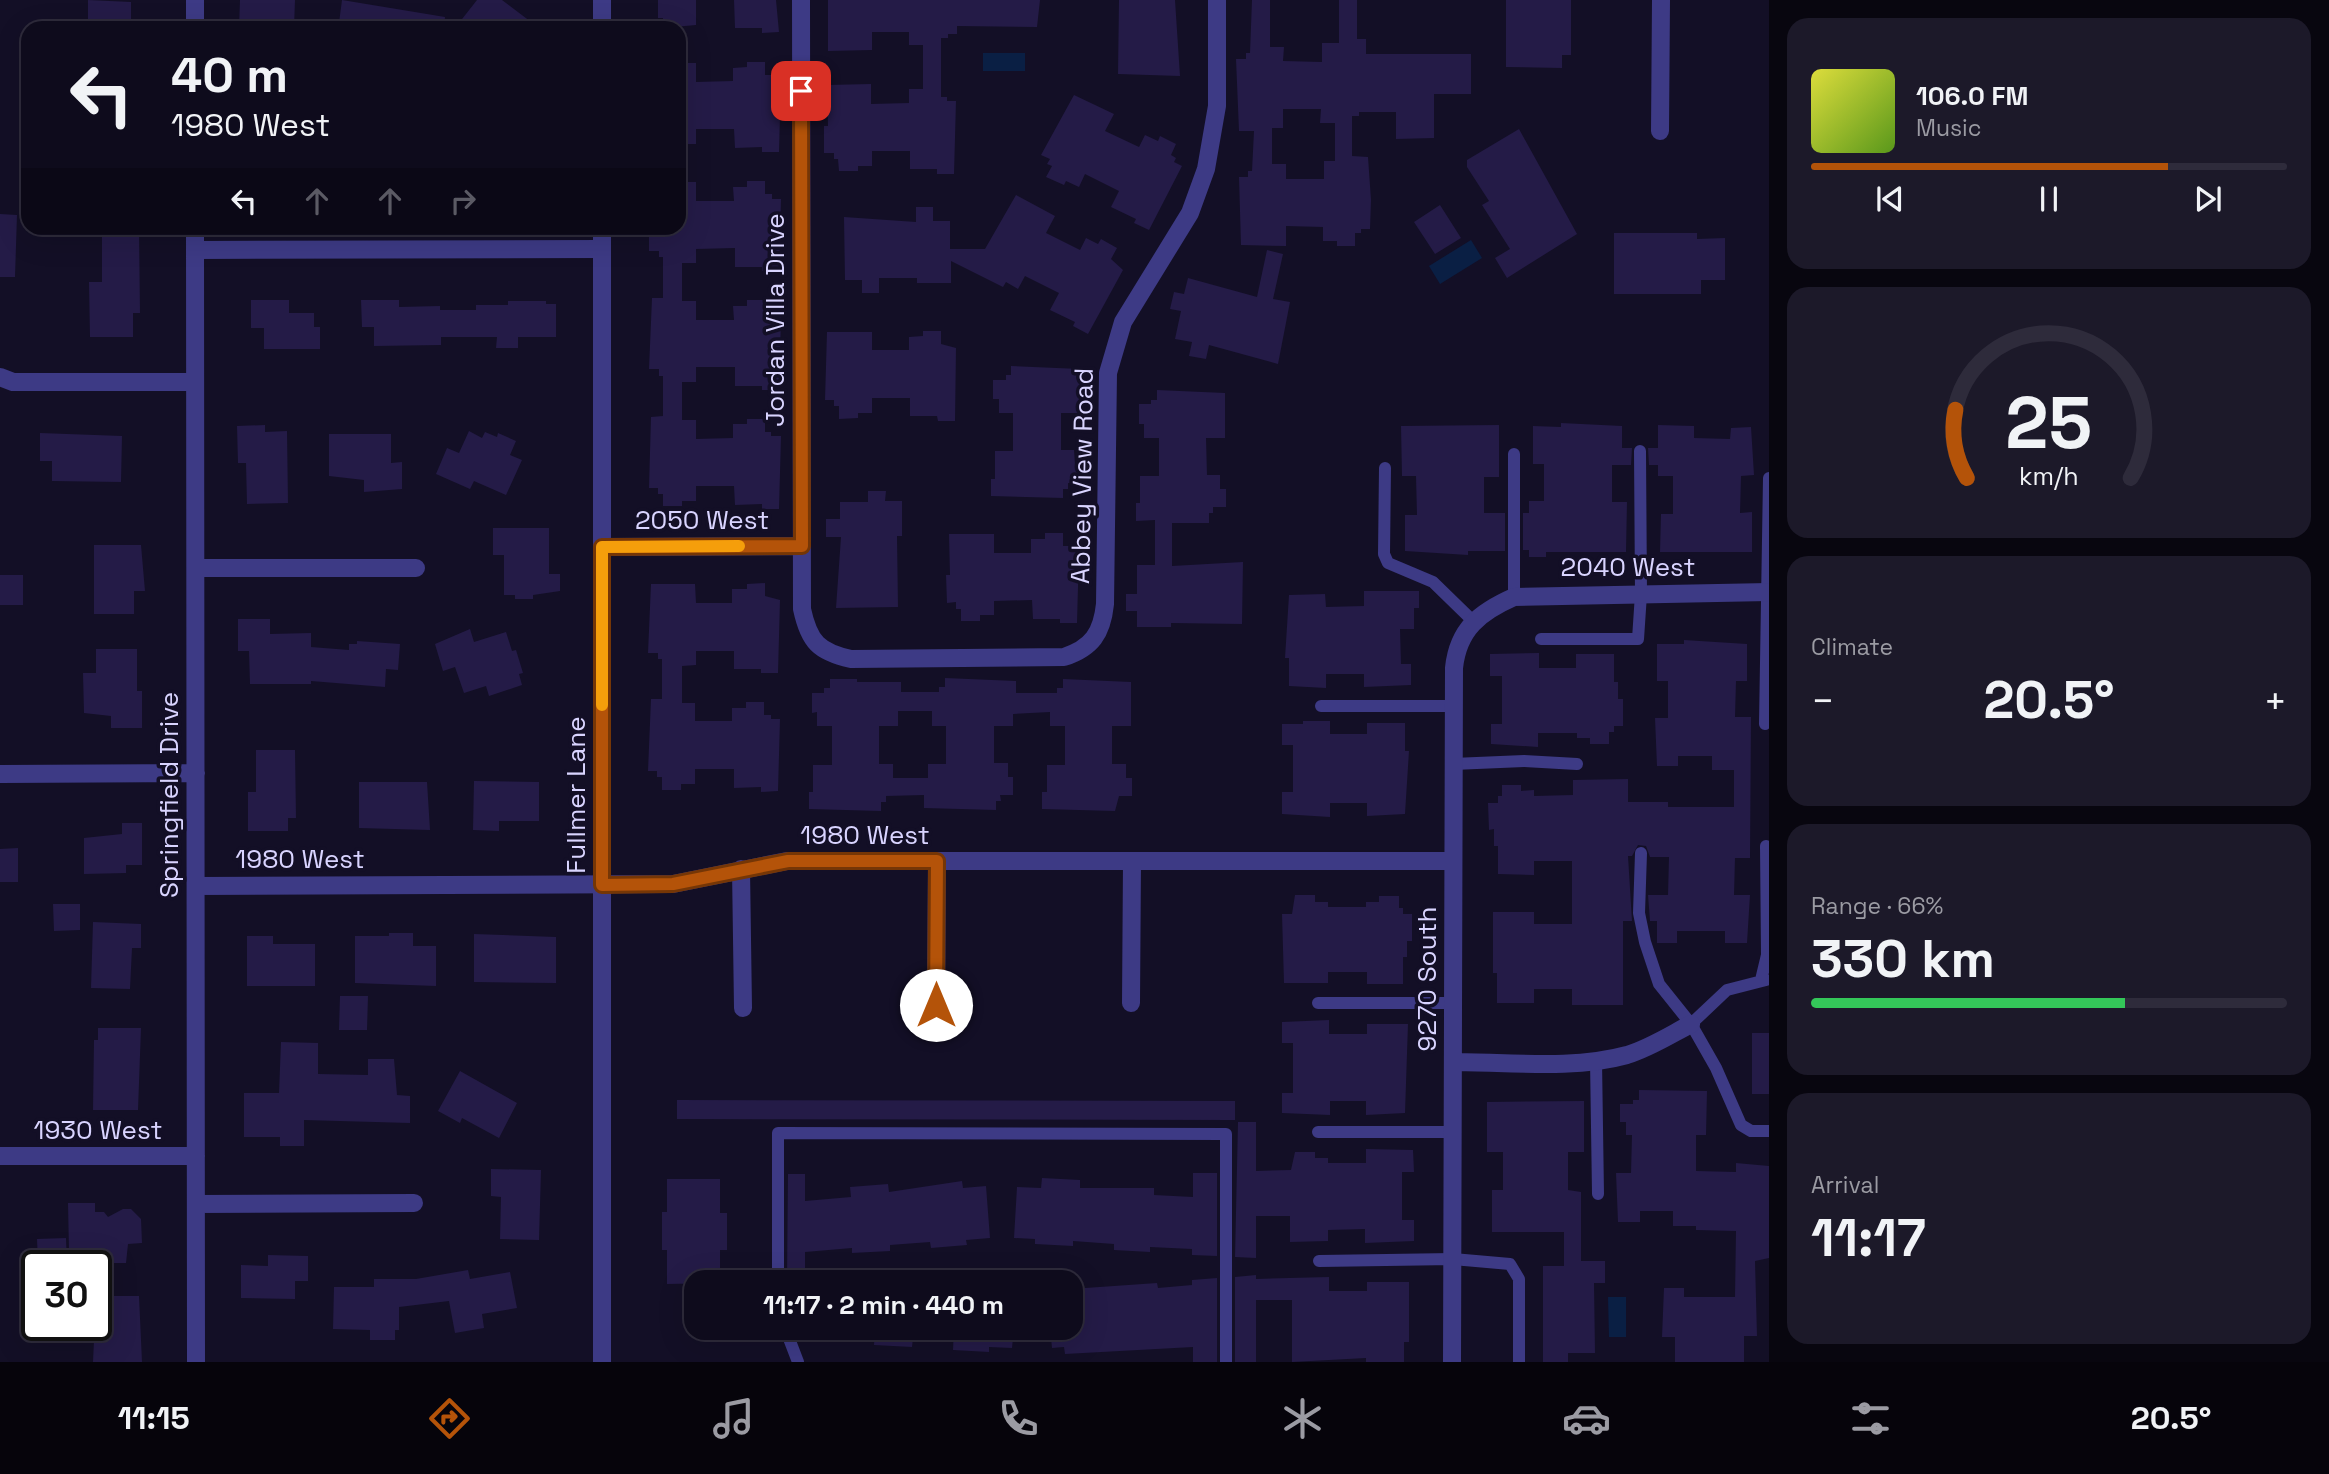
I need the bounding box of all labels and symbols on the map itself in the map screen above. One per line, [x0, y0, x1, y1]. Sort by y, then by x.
pin [771, 61, 831, 121]
street label: Jordan Villa Drive [758, 213, 792, 427]
street label: Abbey View Road [1063, 368, 1101, 584]
street label: 2050 West [635, 503, 769, 537]
street label: 2040 West [1561, 550, 1695, 584]
street label: Springfield Drive [152, 692, 186, 898]
street label: Fullmer Lane [559, 716, 593, 874]
street label: 1980 West [800, 818, 930, 852]
street label: 1980 West [235, 842, 365, 876]
street label: 9270 South [1410, 907, 1444, 1052]
position arrow [899, 968, 973, 1042]
street label: 1930 West [34, 1113, 162, 1147]
speed limit sign: 30 [21, 1250, 112, 1341]

